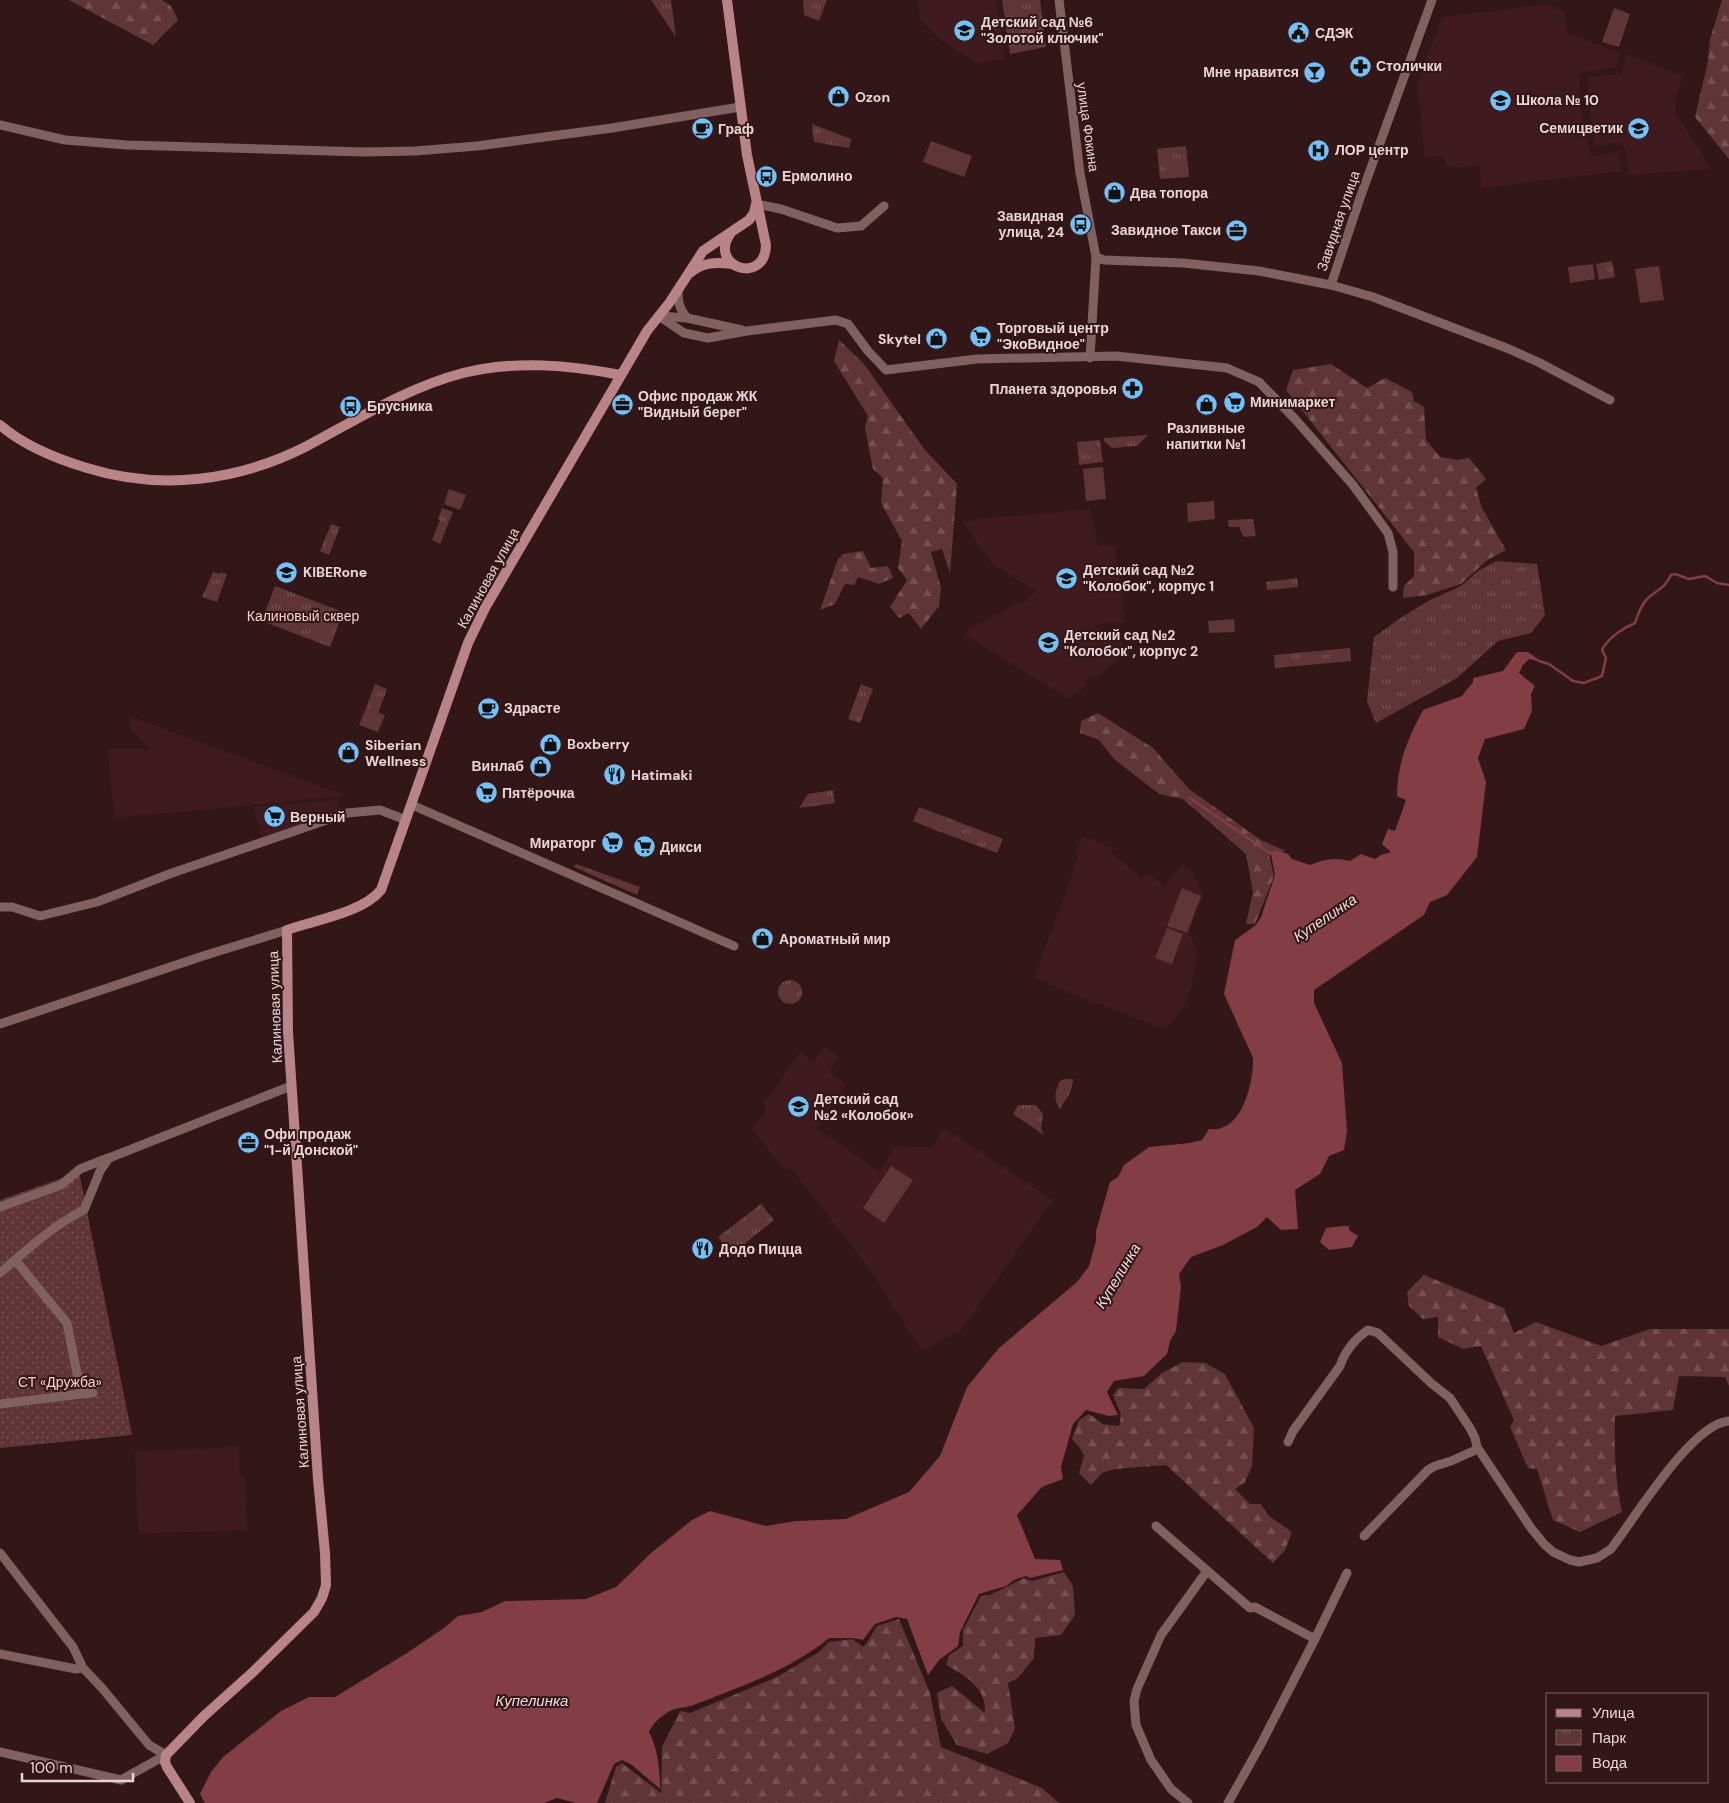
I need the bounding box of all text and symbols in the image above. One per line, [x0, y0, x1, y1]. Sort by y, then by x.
place label: Детский сад №6 "Золотой ключик" [981, 13, 1104, 47]
school or university icon: Детский сад №6 "Золотой ключик" [953, 18, 977, 42]
public building icon: СДЭК [1287, 21, 1311, 45]
place label: СДЭК [1315, 24, 1354, 42]
pharmacy icon: Столички [1348, 54, 1372, 78]
place label: Столички [1376, 57, 1442, 75]
bar icon: Мне нравится [1303, 60, 1327, 84]
place label: Мне нравится [1203, 63, 1299, 81]
street label: улица Фокина [1073, 81, 1103, 173]
shop icon: Ozon [827, 85, 851, 109]
place label: Ozon [855, 88, 890, 106]
school or university icon: Школа № 10 [1488, 88, 1512, 112]
place label: Школа № 10 [1516, 91, 1599, 109]
school or university icon: Семицветик [1627, 116, 1651, 140]
cafe icon: Граф [690, 117, 714, 141]
place label: Семицветик [1539, 119, 1624, 137]
place label: Граф [718, 120, 754, 138]
hospital icon: ЛОР центр [1307, 138, 1331, 162]
place label: ЛОР центр [1335, 141, 1409, 159]
bus stop icon: Ермолино [754, 164, 778, 188]
place label: Ермолино [782, 167, 853, 185]
street label: Завидная улица [1312, 168, 1364, 274]
shop icon: Два топора [1102, 181, 1126, 205]
place label: Два топора [1130, 184, 1208, 202]
place label: Завидная улица, 24 [997, 207, 1064, 241]
bus stop icon: Завидная улица, 24 [1068, 212, 1092, 236]
office icon: Завидное Такси [1225, 218, 1249, 242]
place label: Завидное Такси [1111, 221, 1221, 239]
place label: Торговый центр "ЭкоВидное" [997, 319, 1109, 353]
supermarket icon: Торговый центр "ЭкоВидное" [969, 324, 993, 348]
shop icon: Skytel [925, 327, 949, 351]
place label: Skytel [878, 330, 921, 348]
pharmacy icon: Планета здоровья [1121, 377, 1145, 401]
place label: Планета здоровья [989, 380, 1117, 398]
place label: Офис продаж ЖК "Видный берег" [638, 387, 758, 421]
supermarket icon: Минимаркет [1222, 390, 1246, 414]
office icon: Офис продаж ЖК "Видный берег" [610, 392, 634, 416]
shop icon: Разливные напитки №1 [1194, 393, 1218, 417]
place label: Минимаркет [1250, 393, 1335, 411]
bus stop icon: Брусника [339, 394, 363, 418]
place label: Брусника [367, 397, 433, 415]
place label: Разливные напитки №1 [1166, 419, 1246, 453]
street label: Калиновая улица [453, 524, 523, 631]
school or university icon: KIBERone [275, 560, 299, 584]
place label: Детский сад №2 "Колобок", корпус 1 [1083, 561, 1214, 595]
place label: KIBERone [303, 563, 367, 581]
school or university icon: Детский сад №2 "Колобок", корпус 1 [1055, 566, 1079, 590]
park label: Калиновый сквер [247, 607, 359, 625]
place label: Детский сад №2 "Колобок", корпус 2 [1064, 626, 1198, 660]
school or university icon: Детский сад №2 "Колобок", корпус 2 [1036, 631, 1060, 655]
cafe icon: Здрасте [476, 696, 500, 720]
place label: Здрасте [504, 699, 561, 717]
shop icon: Boxberry [539, 732, 563, 756]
place label: Boxberry [567, 735, 630, 753]
place label: Siberian Wellness [365, 736, 426, 770]
shop icon: Siberian Wellness [337, 741, 361, 765]
shop icon: Винлаб [528, 754, 552, 778]
place label: Винлаб [472, 757, 524, 775]
restaurant icon: Hatimaki [603, 763, 627, 787]
place label: Hatimaki [631, 766, 692, 784]
supermarket icon: Пятёрочка [474, 781, 498, 805]
place label: Пятёрочка [502, 784, 575, 802]
supermarket icon: Верный [262, 805, 286, 829]
place label: Верный [290, 808, 345, 826]
supermarket icon: Мираторг [600, 831, 624, 855]
place label: Мираторг [530, 834, 596, 852]
supermarket icon: Дикси [632, 835, 656, 859]
place label: Дикси [660, 838, 702, 856]
water label: Купелинка [1289, 889, 1361, 947]
shop icon: Ароматный мир [751, 927, 775, 951]
place label: Ароматный мир [779, 930, 891, 948]
street label: Калиновая улица [264, 950, 286, 1063]
place label: Детский сад №2 «Колобок» [814, 1090, 914, 1124]
school or university icon: Детский сад №2 «Колобок» [786, 1095, 810, 1119]
place label: Офи продаж "1-й Донской" [264, 1125, 358, 1159]
office icon: Офи продаж "1-й Донской" [236, 1130, 260, 1154]
restaurant icon: Додо Пицца [691, 1237, 715, 1261]
place label: Додо Пицца [719, 1240, 802, 1258]
water label: Купелинка [1091, 1240, 1145, 1312]
street label: Калиновая улица [287, 1355, 313, 1469]
park label: СТ «Дружба» [18, 1373, 102, 1391]
water label: Купелинка [496, 1691, 568, 1711]
legend [1546, 1693, 1709, 1783]
text: Улица [1592, 1703, 1635, 1723]
text: Парк [1592, 1728, 1626, 1748]
scale bar [22, 1750, 134, 1782]
text: Вода [1592, 1753, 1628, 1773]
text: 100 m [30, 1758, 73, 1778]

